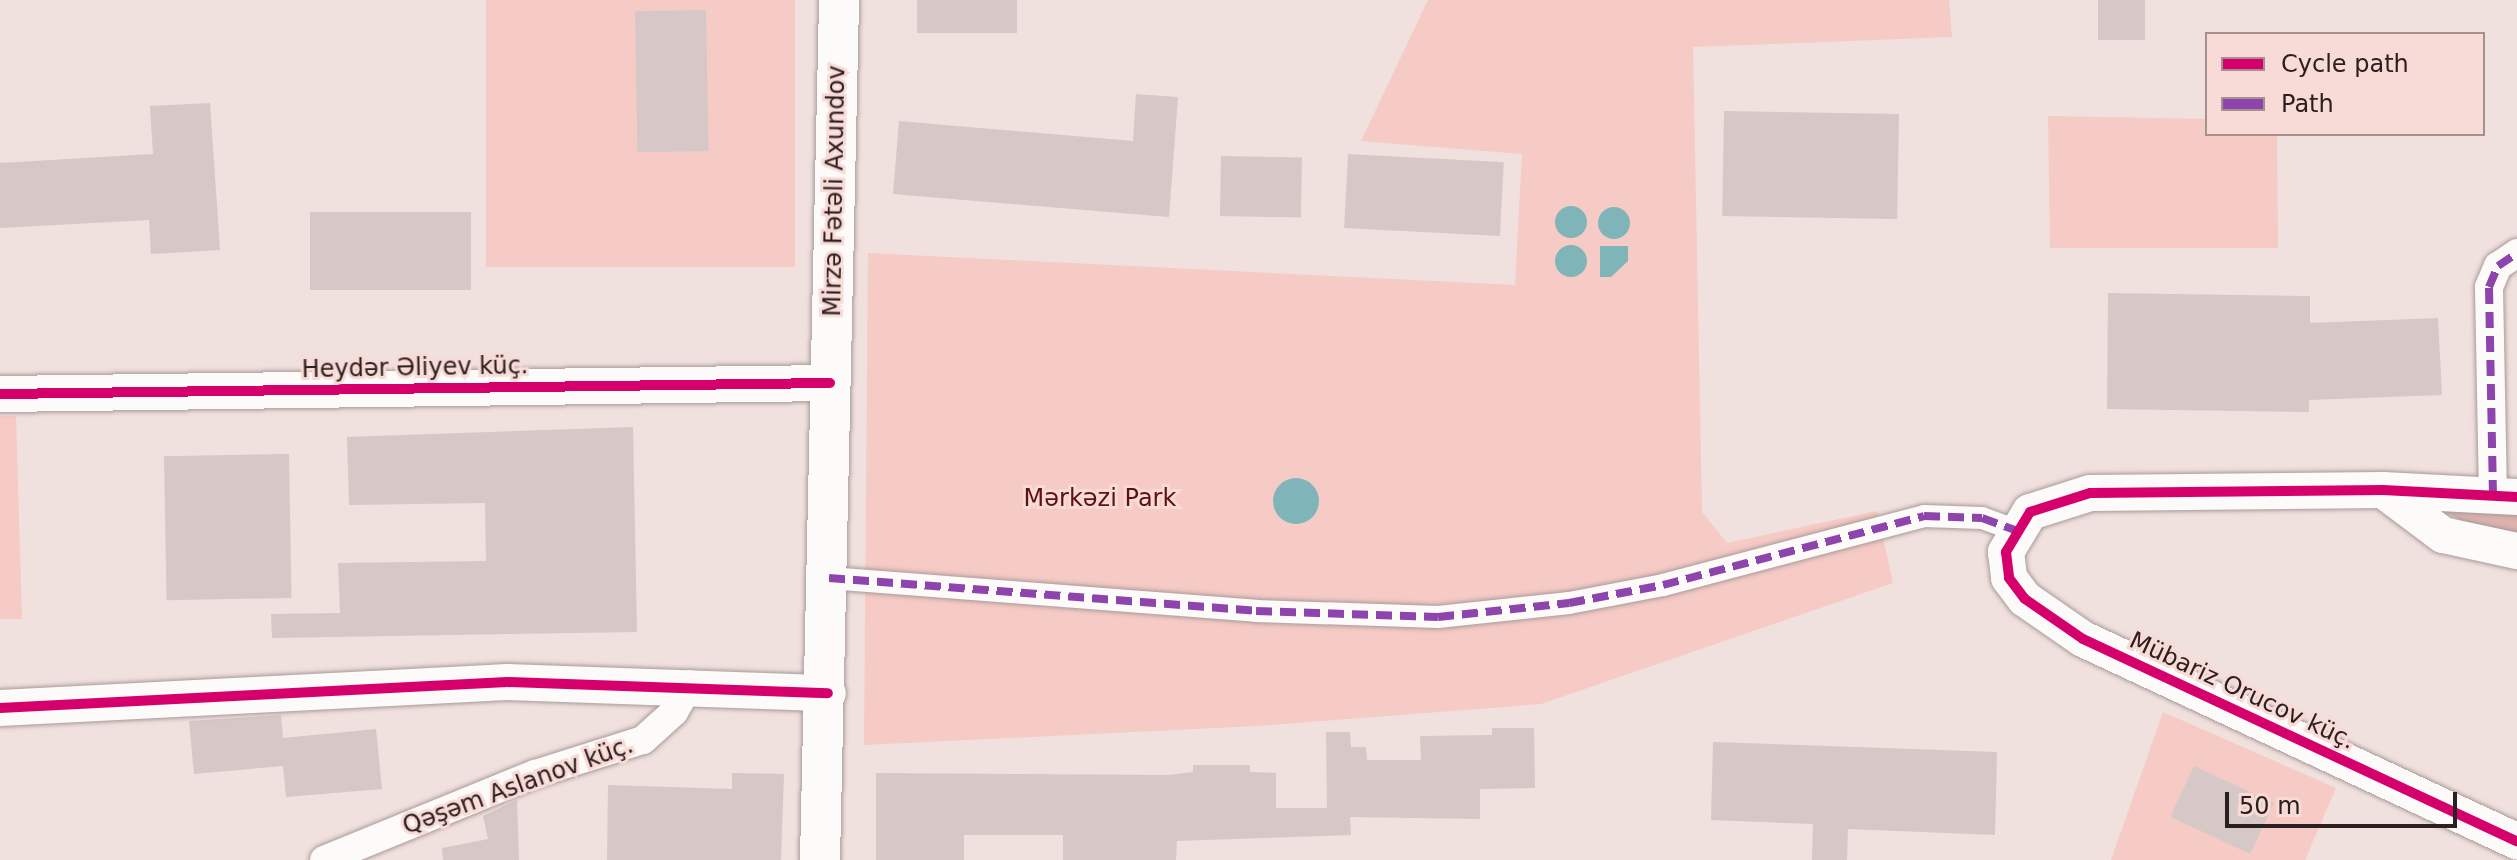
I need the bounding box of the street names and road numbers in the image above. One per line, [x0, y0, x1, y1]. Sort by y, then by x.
street label: Mirzə Fətəli Axundov [818, 65, 852, 317]
street label: Heydər Əliyev küç. [301, 352, 529, 384]
street label: Mübariz Orucov küç. [2125, 626, 2359, 756]
street label: Qəşəm Aslanov küç. [399, 731, 637, 841]

